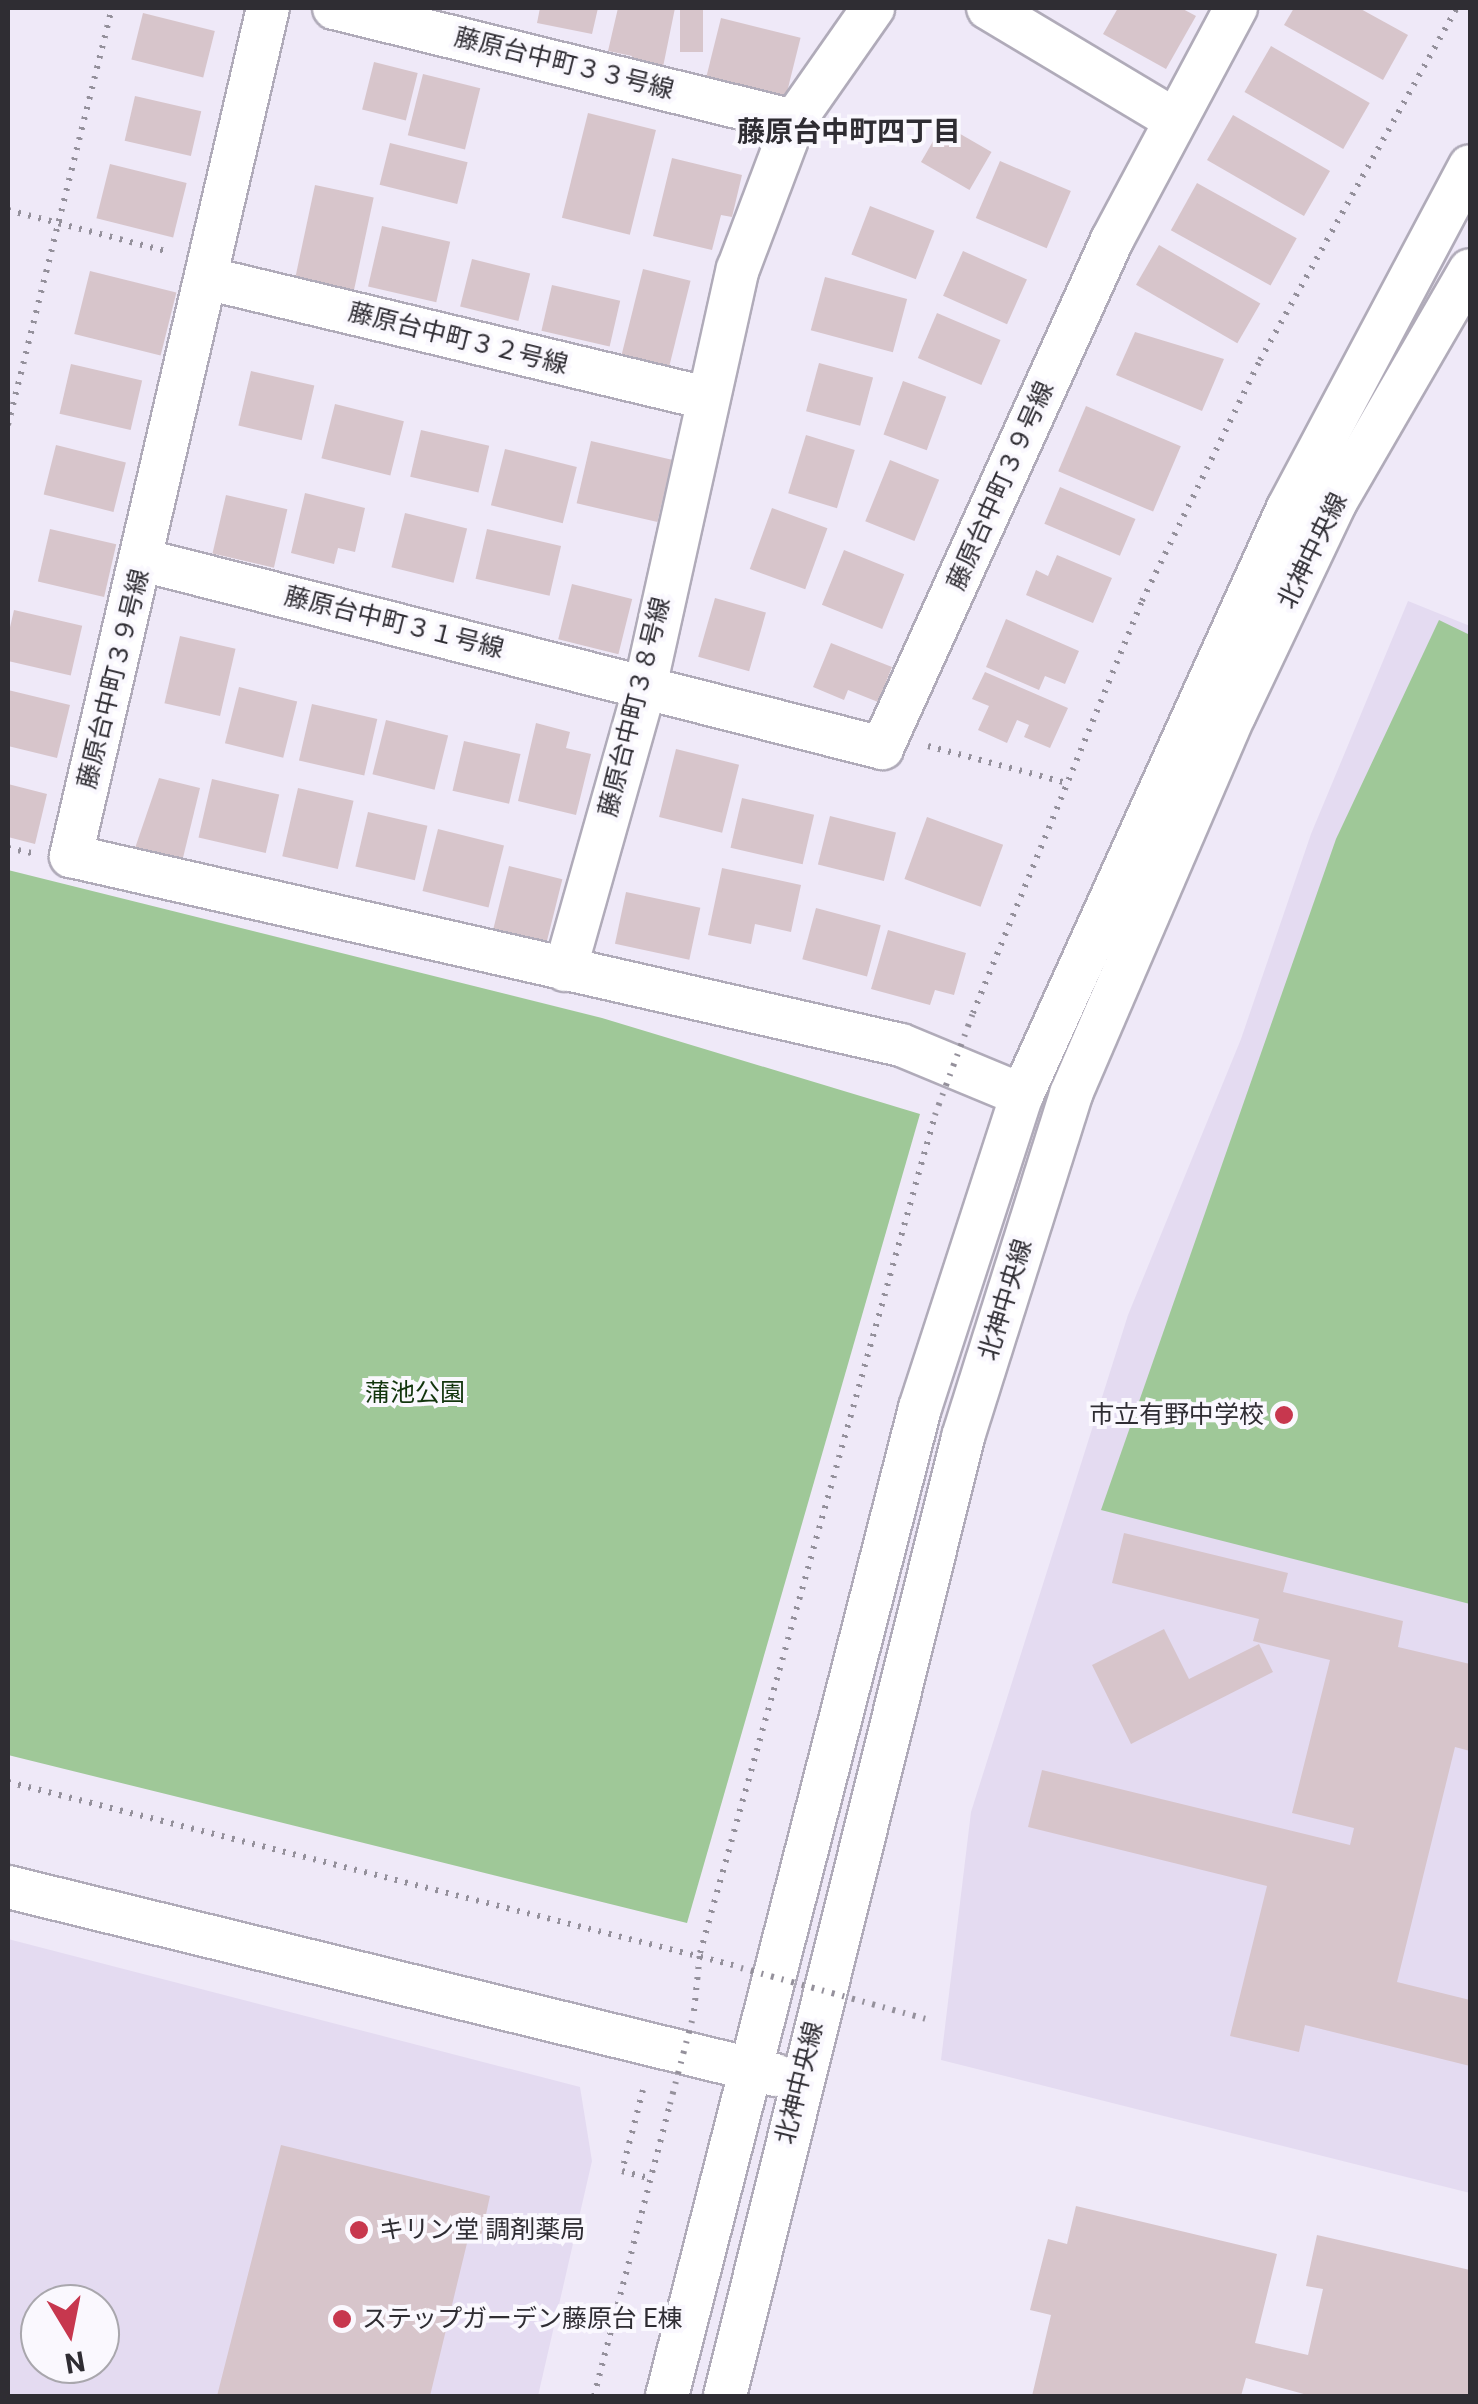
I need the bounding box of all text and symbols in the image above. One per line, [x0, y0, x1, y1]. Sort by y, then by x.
street label: 藤原台中町３３号線 [451, 22, 677, 106]
district label: 藤原台中町四丁目 [737, 115, 961, 149]
street label: 藤原台中町３２号線 [345, 297, 571, 381]
street label: 藤原台中町３９号線 [942, 377, 1060, 595]
street label: 北神中央線 [1272, 488, 1354, 614]
street label: 藤原台中町３９号線 [72, 566, 156, 792]
street label: 藤原台中町３１号線 [281, 581, 507, 665]
street label: 藤原台中町３８号線 [593, 594, 677, 820]
street label: 北神中央線 [973, 1236, 1039, 1364]
park label: 蒲池公園 [365, 1378, 465, 1408]
place label: 市立有野中学校 [1089, 1400, 1264, 1430]
marker: 市立有野中学校 [1273, 1404, 1295, 1426]
street label: 北神中央線 [770, 2019, 830, 2147]
place label: キリン堂 調剤薬局 [379, 2215, 585, 2245]
marker: キリン堂 調剤薬局 [348, 2219, 370, 2241]
north arrow [20, 2284, 120, 2384]
place label: ステップガーデン藤原台 E棟 [362, 2304, 682, 2334]
marker: ステップガーデン藤原台 E棟 [331, 2308, 353, 2330]
text: N [62, 2344, 88, 2380]

